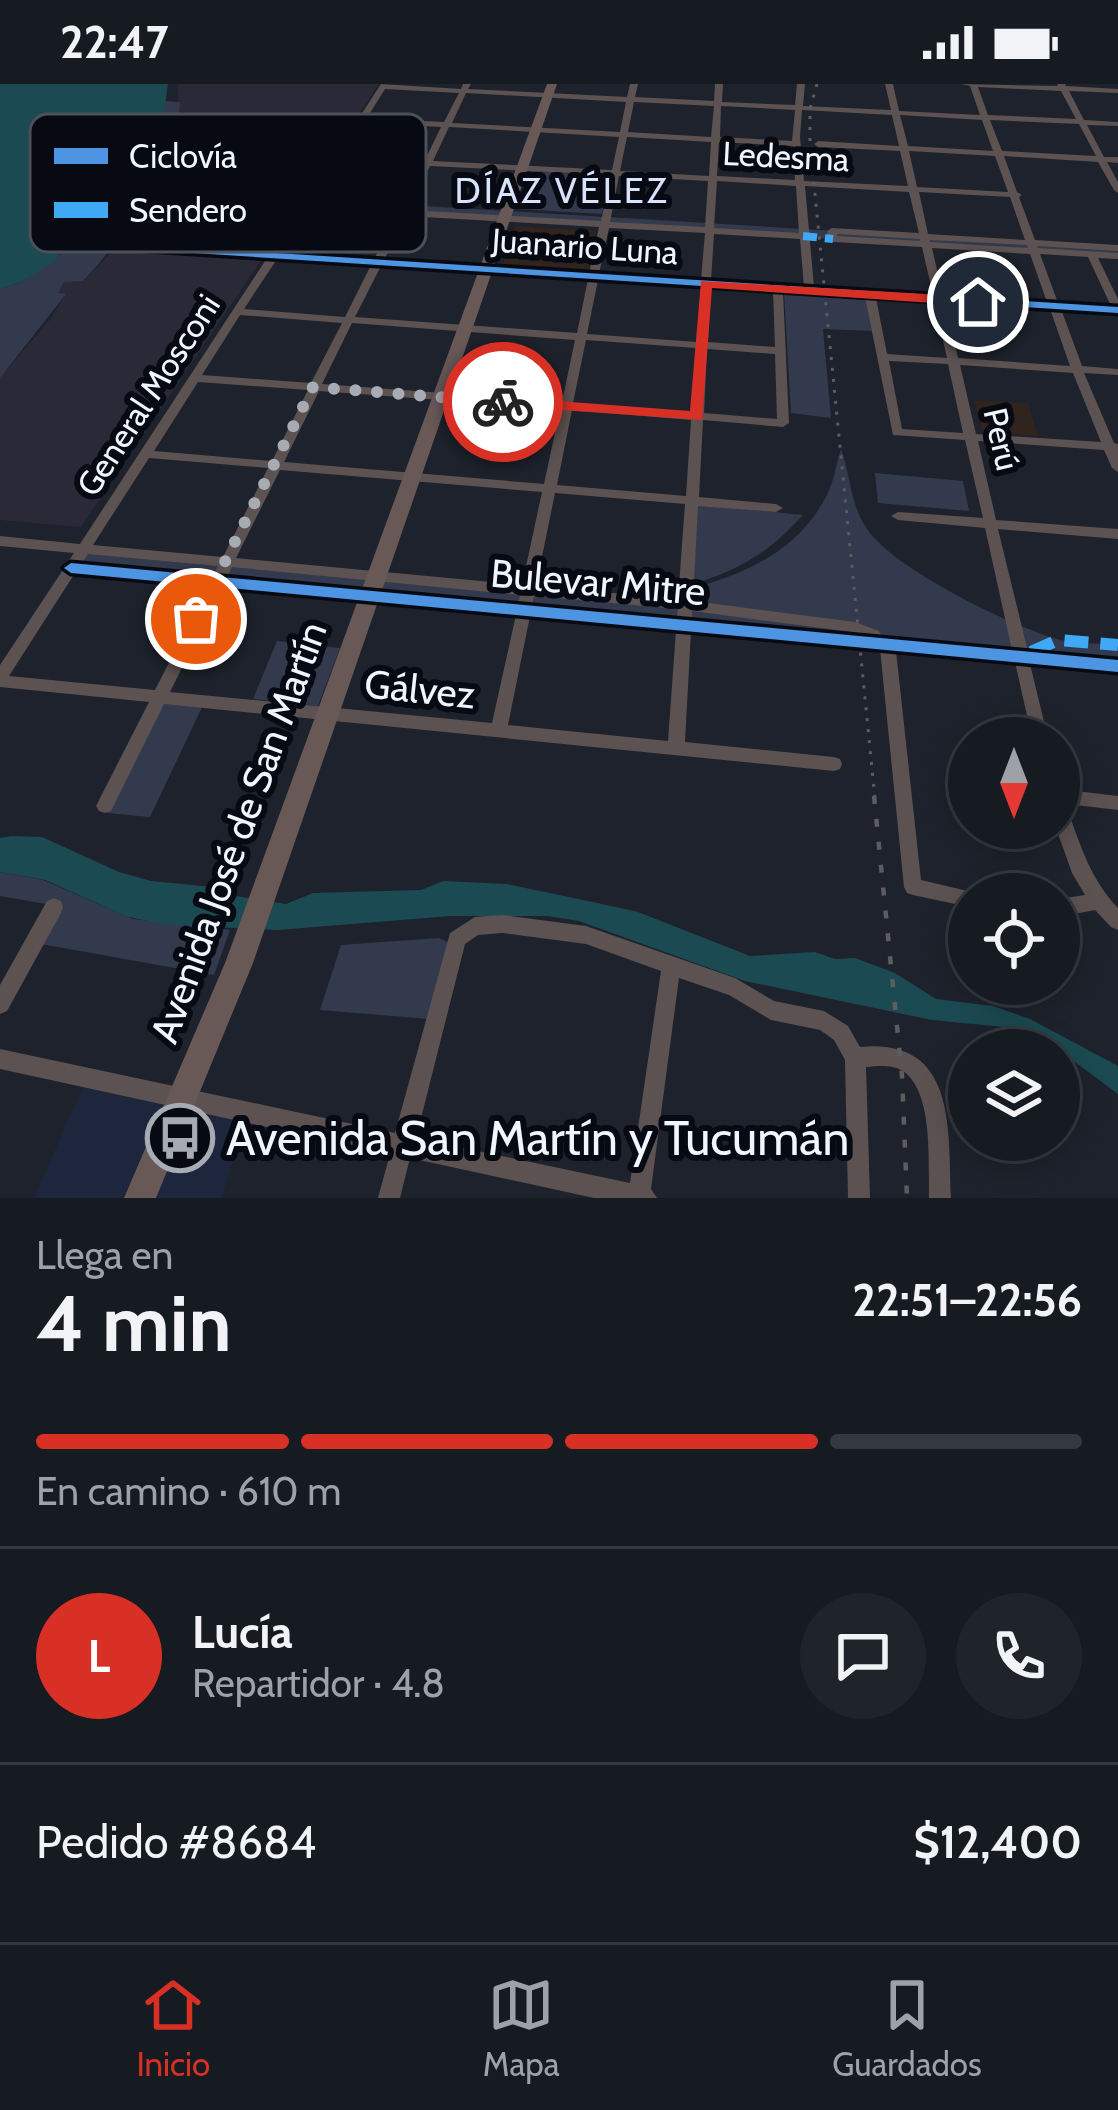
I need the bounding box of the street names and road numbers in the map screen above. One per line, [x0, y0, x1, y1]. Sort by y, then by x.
street label: Ledesma [722, 133, 850, 179]
street label: Juanario Luna [490, 219, 679, 272]
street label: General Mosconi [68, 287, 228, 503]
street label: Perú [975, 404, 1029, 474]
street label: Bulevar Mitre [489, 549, 707, 615]
street label: Avenida José de San Martín [139, 615, 337, 1049]
street label: Gálvez [362, 659, 478, 719]

